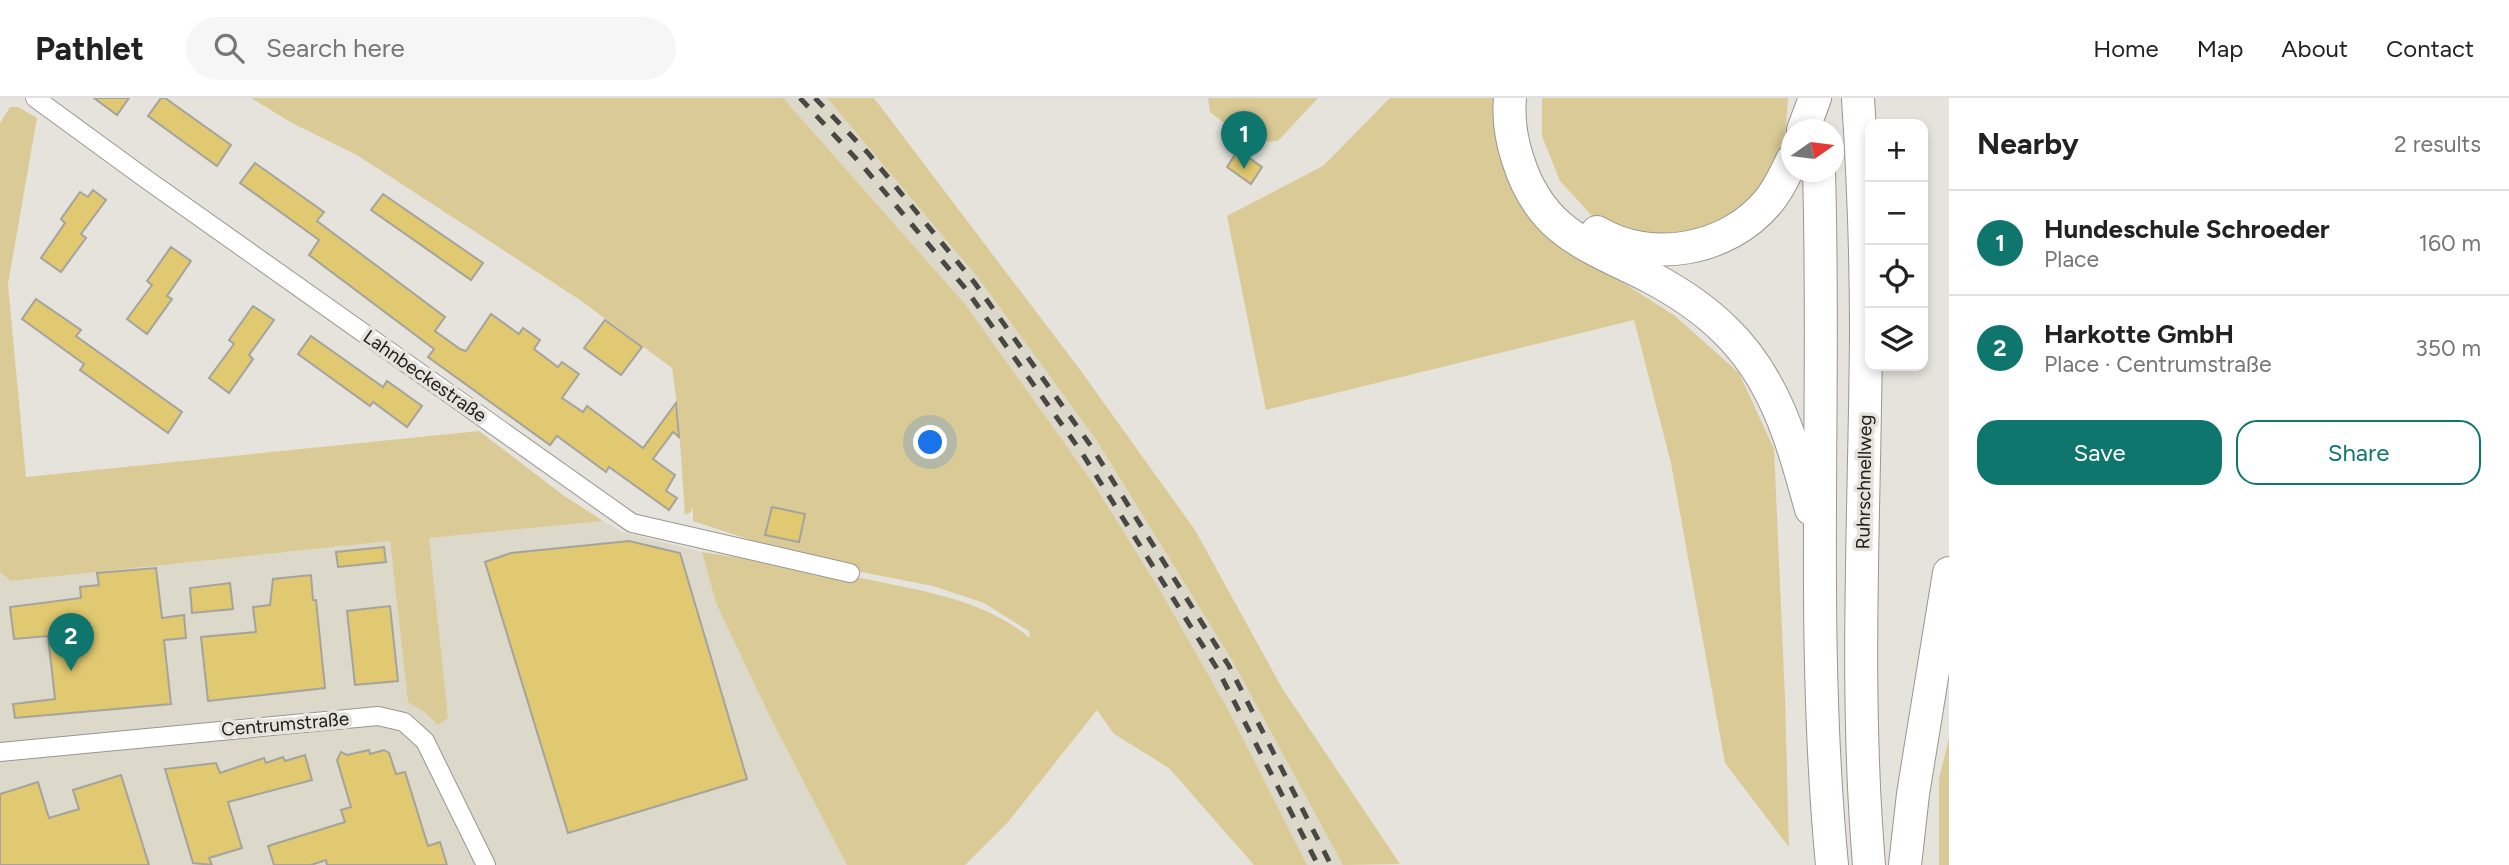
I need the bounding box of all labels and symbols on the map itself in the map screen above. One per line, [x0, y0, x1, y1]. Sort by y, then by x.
pin: 1 [1221, 111, 1267, 169]
north arrow [1781, 119, 1844, 182]
street label: Lahnbeckestraße [359, 325, 491, 427]
street label: Ruhrschnellweg [1851, 414, 1877, 550]
your location [913, 425, 947, 459]
pin: 2 [48, 613, 94, 671]
street label: Centrumstraße [220, 707, 350, 741]

